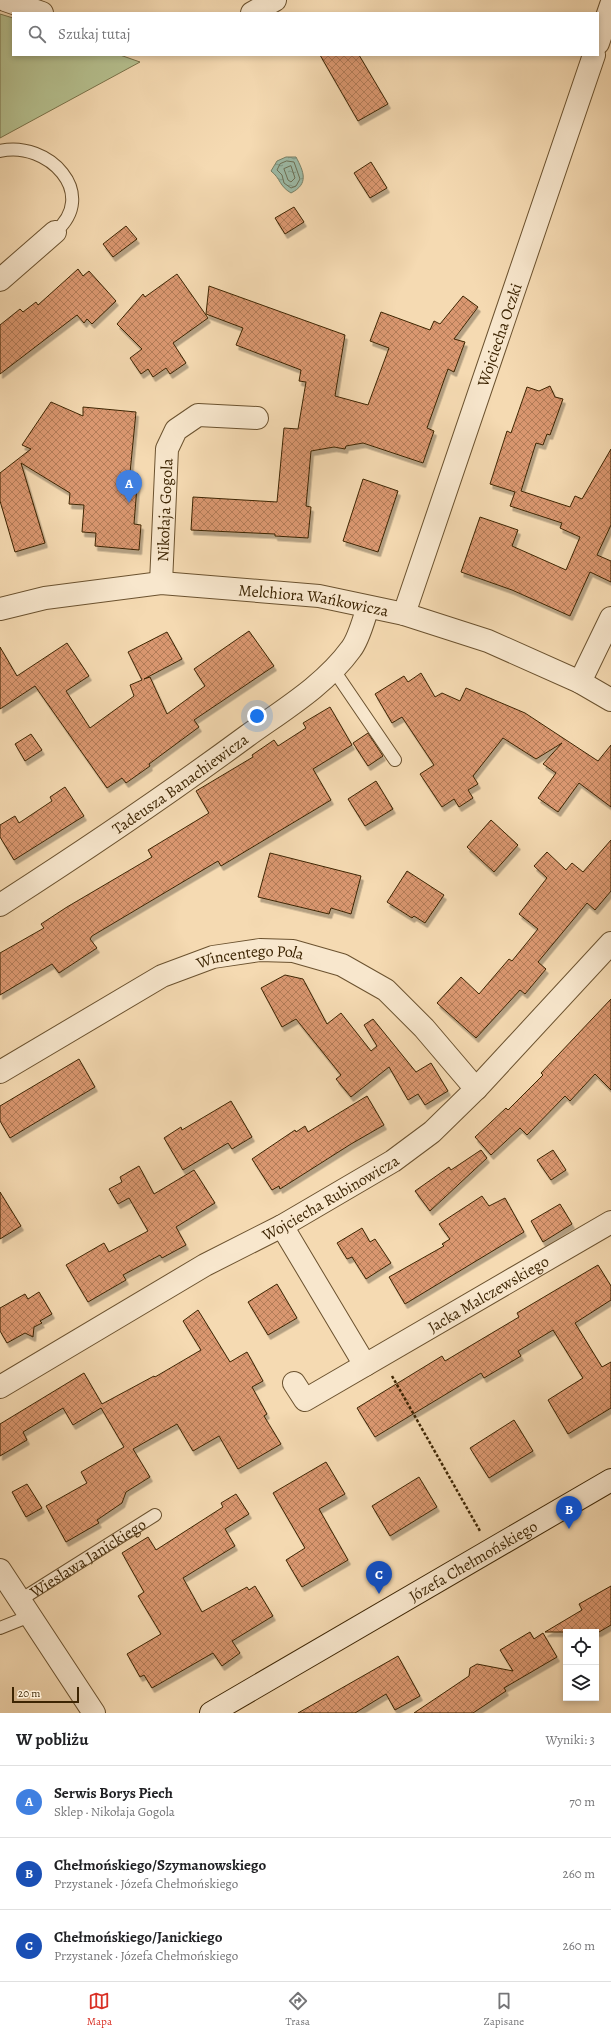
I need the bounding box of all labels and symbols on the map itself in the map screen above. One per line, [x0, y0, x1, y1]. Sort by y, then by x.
street label: Wojciecha Oczki [472, 280, 528, 391]
street label: Nikołaja Gogola [152, 457, 179, 562]
pin: A [116, 470, 142, 503]
street label: Melchiora Wańkowicza [238, 579, 391, 623]
your location [247, 706, 267, 726]
street label: Tadeusza Banachiewicza [108, 728, 253, 840]
street label: Wincentego Pola [192, 940, 307, 975]
street label: Wojciecha Rubinowicza [258, 1150, 404, 1247]
street label: Jacka Malczewskiego [424, 1251, 553, 1338]
pin: B [556, 1496, 582, 1529]
street label: Wiesława Janickiego [25, 1513, 151, 1604]
street label: Józefa Chełmońskiego [405, 1515, 542, 1607]
pin: C [366, 1561, 392, 1594]
scale bar [12, 1685, 79, 1704]

